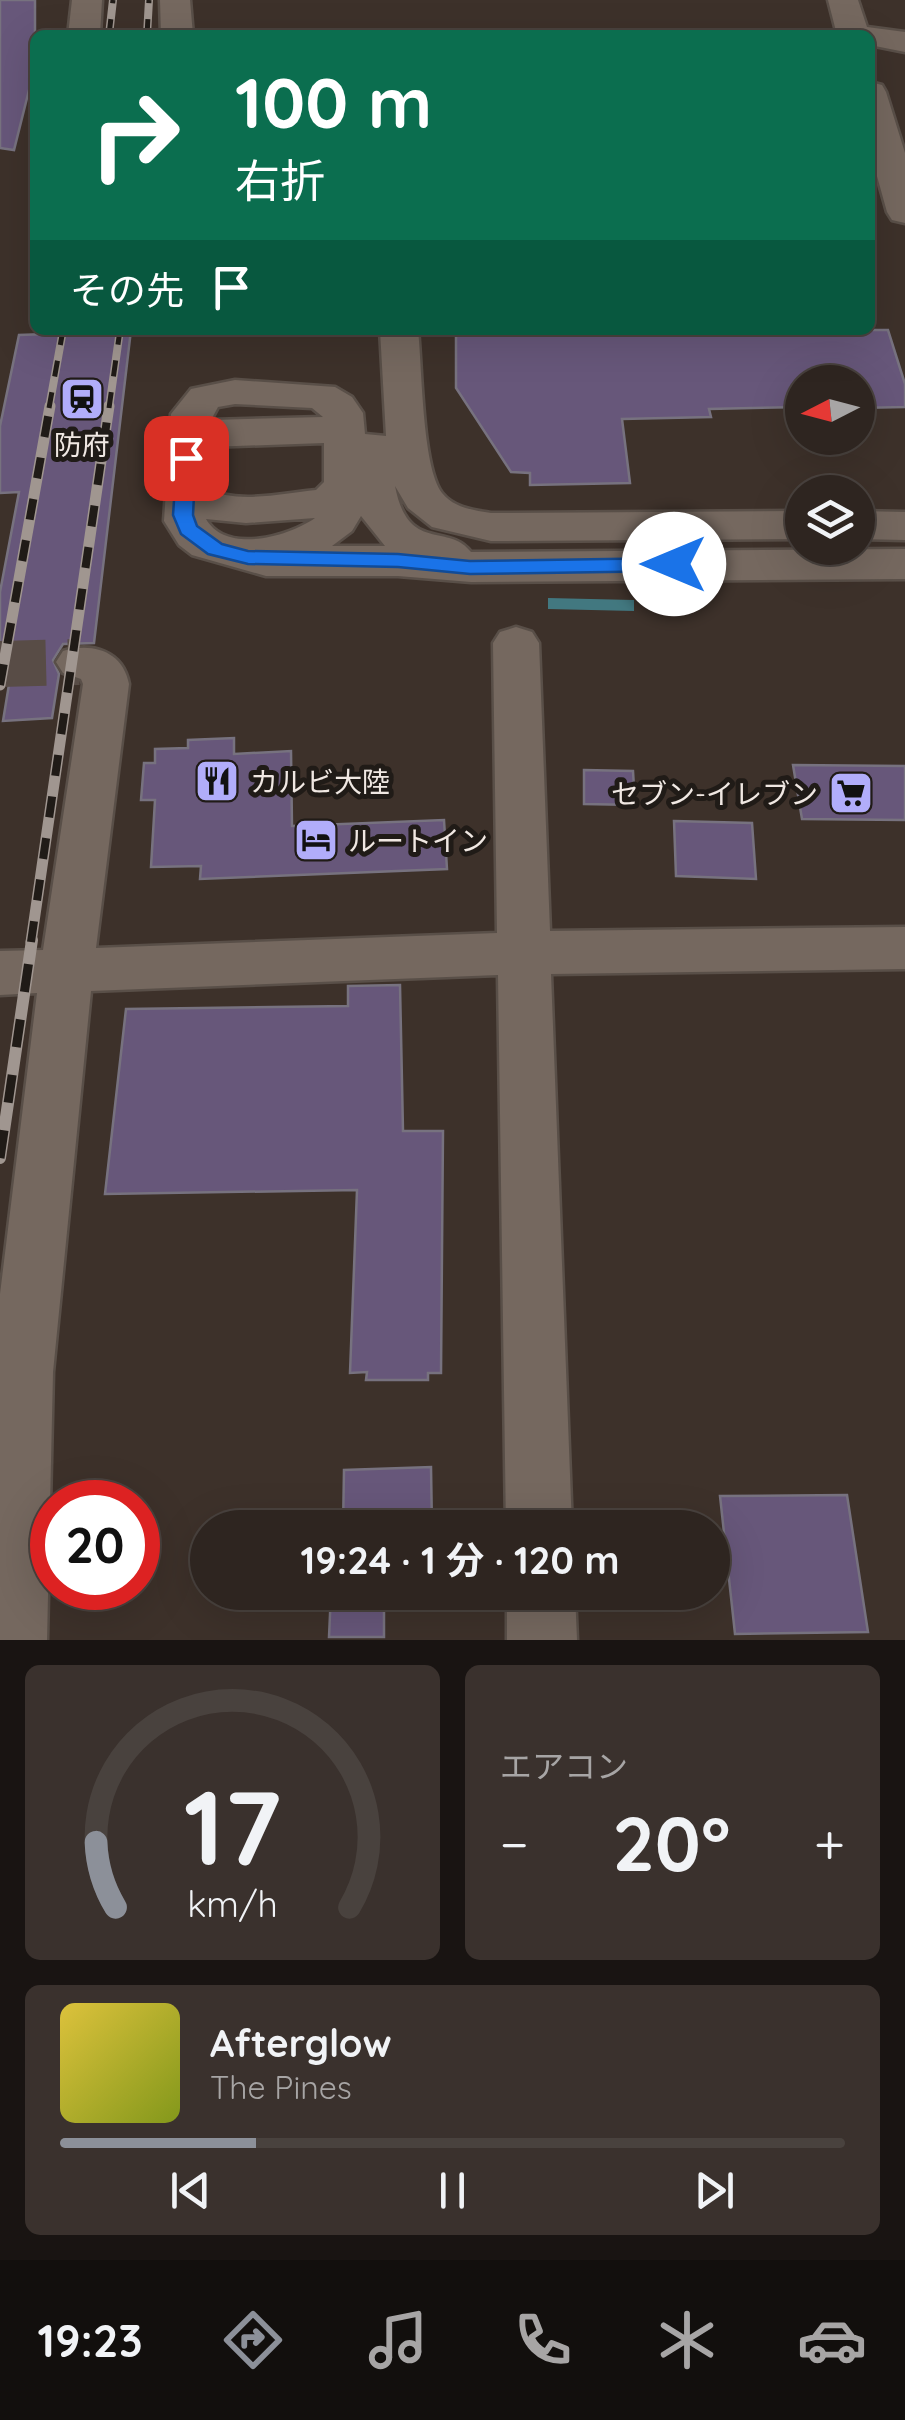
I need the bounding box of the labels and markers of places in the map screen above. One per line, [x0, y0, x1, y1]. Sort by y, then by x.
station icon: 防府 [59, 376, 105, 422]
pin [144, 416, 229, 501]
place label: 防府 [54, 427, 110, 462]
restaurant icon: カルビ大陸 [194, 758, 240, 804]
place label: カルビ大陸 [250, 764, 390, 799]
supermarket icon: セブン-イレブン [828, 770, 874, 816]
place label: セブン-イレブン [611, 776, 818, 811]
hotel icon: ルートイン [293, 817, 339, 863]
place label: ルートイン [348, 823, 488, 858]

